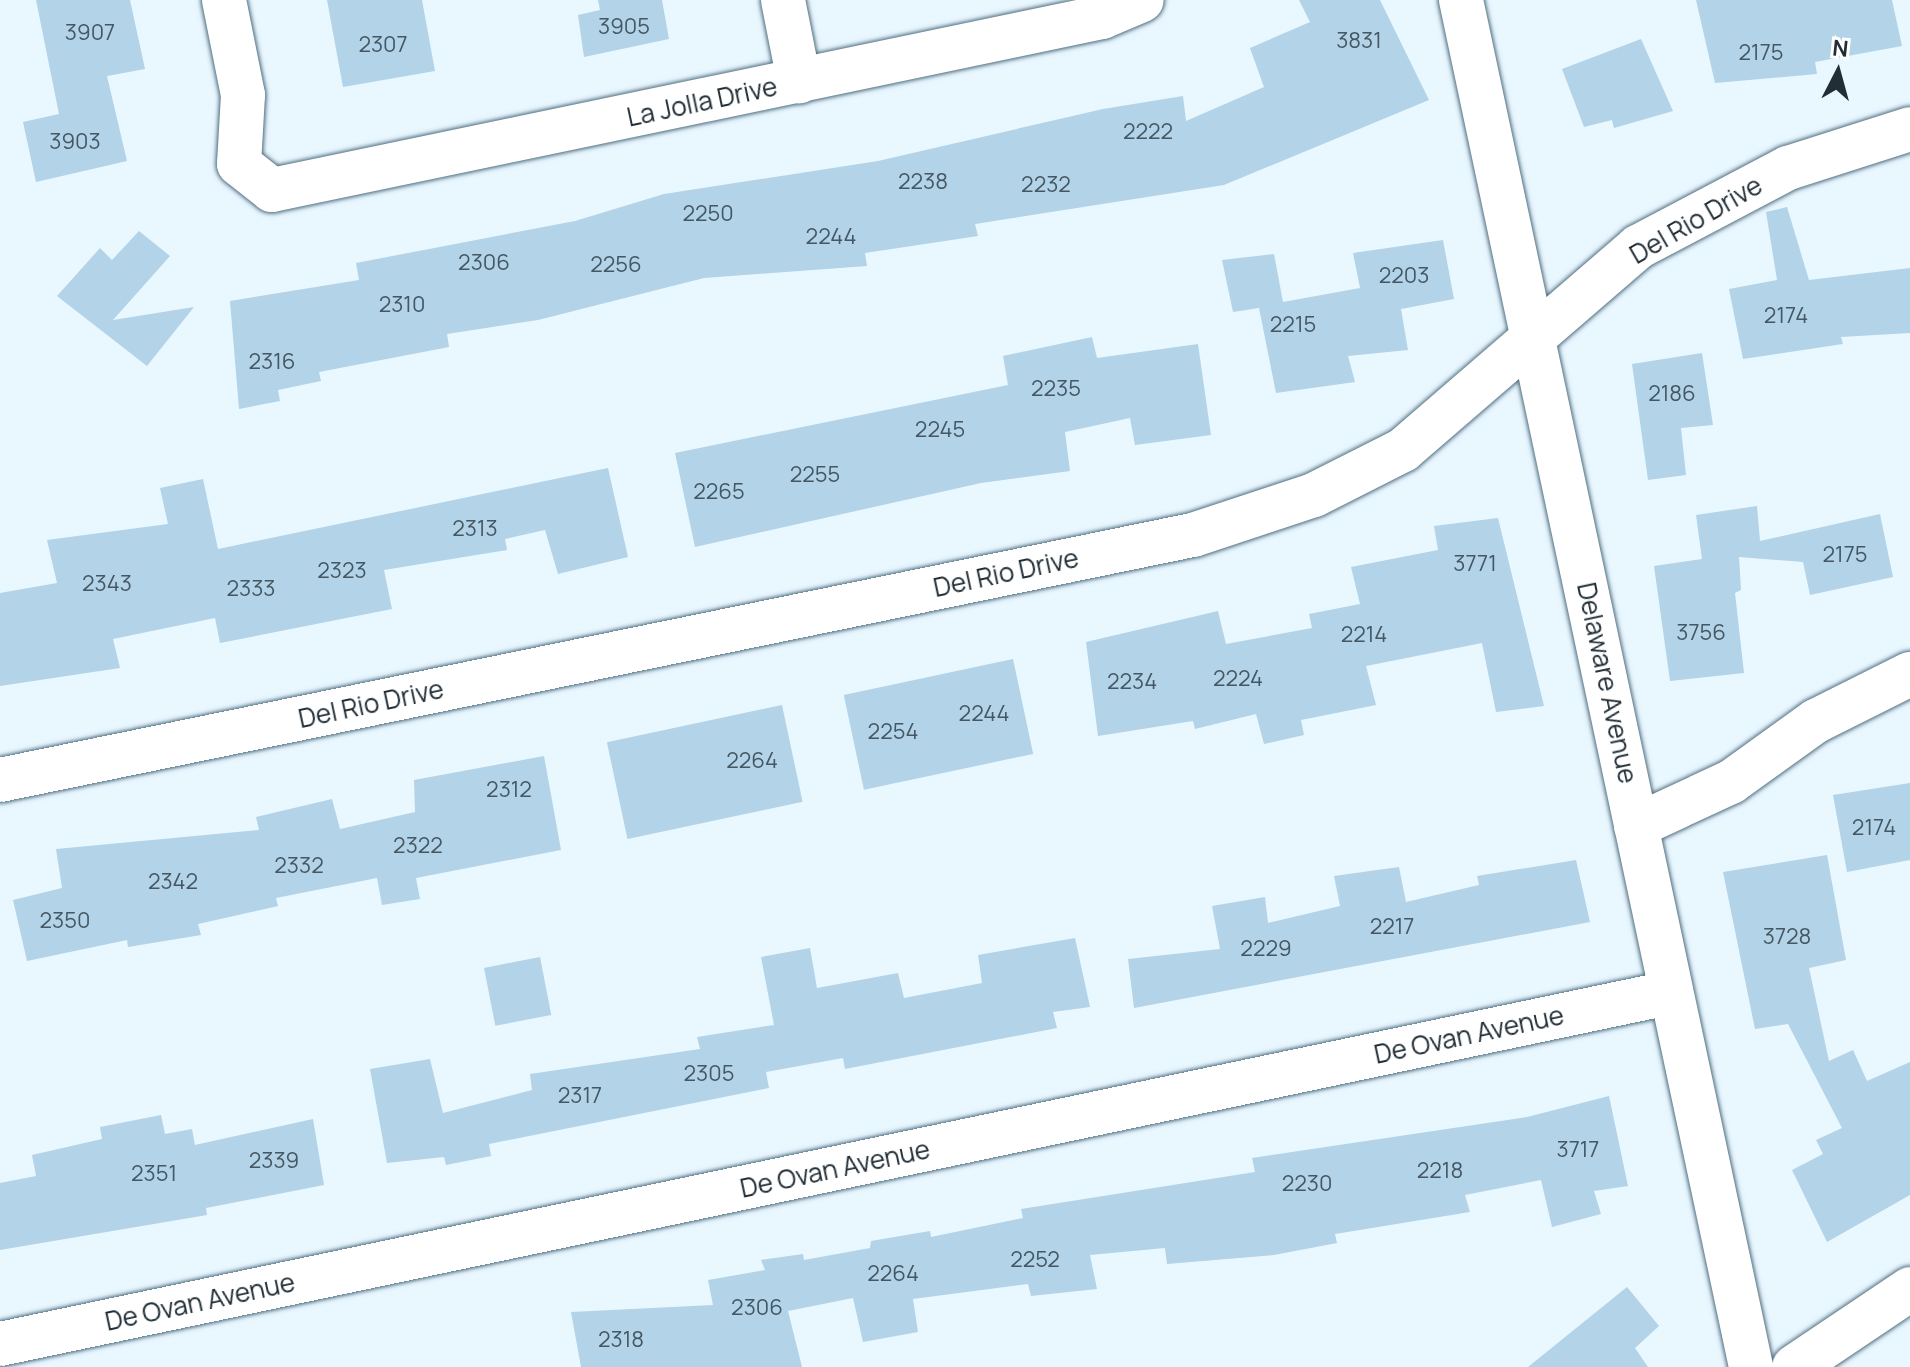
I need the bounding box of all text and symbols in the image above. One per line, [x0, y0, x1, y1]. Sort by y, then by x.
house number: 3905 [598, 14, 650, 40]
house number: 3907 [65, 20, 115, 46]
house number: 3831 [1336, 28, 1382, 54]
house number: 2307 [358, 32, 408, 58]
north arrow [1798, 32, 1878, 112]
text: N [1831, 32, 1850, 64]
house number: 2175 [1739, 40, 1783, 66]
street label: La Jolla Drive [624, 71, 780, 133]
house number: 2222 [1123, 119, 1173, 145]
house number: 3903 [49, 129, 101, 155]
house number: 2238 [898, 169, 948, 195]
street label: Del Rio Drive [1624, 170, 1768, 270]
house number: 2232 [1021, 172, 1071, 198]
house number: 2250 [682, 201, 734, 227]
house number: 2244 [806, 224, 856, 250]
house number: 2306 [458, 250, 510, 276]
house number: 2256 [590, 252, 642, 278]
house number: 2203 [1379, 263, 1429, 289]
house number: 2310 [379, 292, 425, 318]
house number: 2174 [1764, 303, 1808, 329]
house number: 2215 [1270, 312, 1316, 338]
house number: 2316 [249, 349, 295, 375]
house number: 2235 [1031, 376, 1081, 402]
house number: 2186 [1648, 381, 1696, 407]
house number: 2245 [915, 417, 965, 443]
house number: 2255 [790, 462, 840, 488]
house number: 2265 [693, 479, 745, 505]
house number: 2313 [452, 516, 498, 542]
street label: Del Rio Drive [930, 542, 1082, 604]
house number: 2175 [1823, 542, 1867, 568]
house number: 3771 [1453, 551, 1497, 577]
house number: 2323 [317, 558, 367, 584]
house number: 2343 [82, 571, 132, 597]
house number: 2333 [226, 576, 276, 602]
street label: Delaware Avenue [1570, 580, 1644, 786]
house number: 3756 [1676, 620, 1726, 646]
house number: 2214 [1341, 622, 1387, 648]
house number: 2224 [1213, 666, 1263, 692]
house number: 2234 [1107, 669, 1157, 695]
street label: Del Rio Drive [295, 673, 447, 735]
house number: 2244 [959, 701, 1009, 727]
house number: 2254 [868, 719, 918, 745]
house number: 2264 [726, 748, 778, 774]
house number: 2312 [486, 777, 532, 803]
house number: 2174 [1852, 815, 1896, 841]
house number: 2322 [393, 833, 443, 859]
house number: 2332 [274, 853, 324, 879]
house number: 2342 [148, 869, 198, 895]
house number: 2350 [40, 908, 90, 934]
house number: 2217 [1370, 914, 1414, 940]
house number: 3728 [1763, 924, 1811, 950]
house number: 2229 [1240, 936, 1292, 962]
street label: De Ovan Avenue [1371, 1000, 1567, 1070]
house number: 2305 [684, 1061, 734, 1087]
house number: 2317 [558, 1083, 602, 1109]
street label: De Ovan Avenue [737, 1134, 933, 1204]
house number: 3717 [1557, 1137, 1599, 1163]
house number: 2339 [249, 1148, 299, 1174]
house number: 2218 [1417, 1158, 1463, 1184]
house number: 2351 [131, 1161, 177, 1187]
house number: 2230 [1282, 1171, 1332, 1197]
house number: 2252 [1010, 1247, 1060, 1273]
house number: 2264 [867, 1261, 919, 1287]
street label: De Ovan Avenue [102, 1267, 298, 1337]
house number: 2306 [731, 1295, 783, 1321]
house number: 2318 [598, 1327, 644, 1353]

